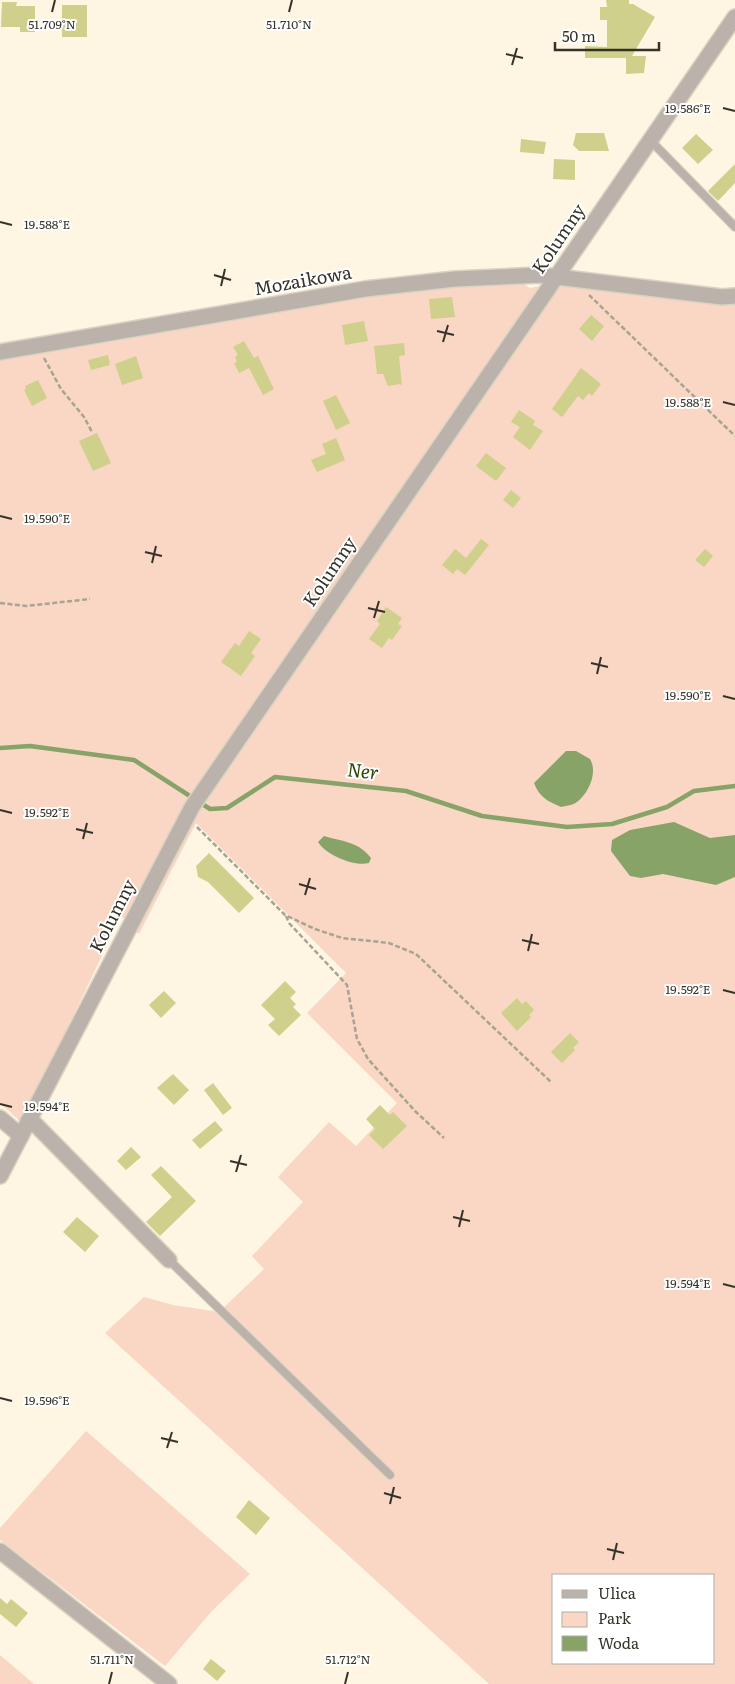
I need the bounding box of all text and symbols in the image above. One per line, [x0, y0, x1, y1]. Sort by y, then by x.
text: 51.709°N [28, 15, 76, 33]
text: 51.710°N [266, 15, 312, 33]
scale bar [555, 20, 659, 52]
text: 50 m [562, 24, 596, 47]
text: 19.586°E [665, 99, 711, 117]
street label: Kolumny [524, 197, 591, 279]
text: 19.588°E [24, 215, 70, 233]
street label: Mozaikowa [252, 258, 354, 301]
text: 19.588°E [665, 393, 711, 411]
text: 19.590°E [24, 509, 70, 527]
street label: Kolumny [295, 530, 362, 612]
text: 19.590°E [665, 686, 711, 704]
water label: Ner [346, 754, 380, 786]
text: 19.592°E [24, 803, 70, 821]
street label: Kolumny [82, 873, 142, 957]
text: 19.592°E [665, 980, 711, 998]
text: 19.594°E [24, 1097, 70, 1115]
text: 19.594°E [665, 1274, 711, 1292]
text: 19.596°E [24, 1391, 70, 1409]
legend [552, 1574, 715, 1664]
text: Ulica [598, 1581, 637, 1604]
text: Park [598, 1606, 632, 1629]
text: Woda [598, 1631, 640, 1654]
text: 51.711°N [90, 1650, 134, 1668]
text: 51.712°N [325, 1650, 371, 1668]

